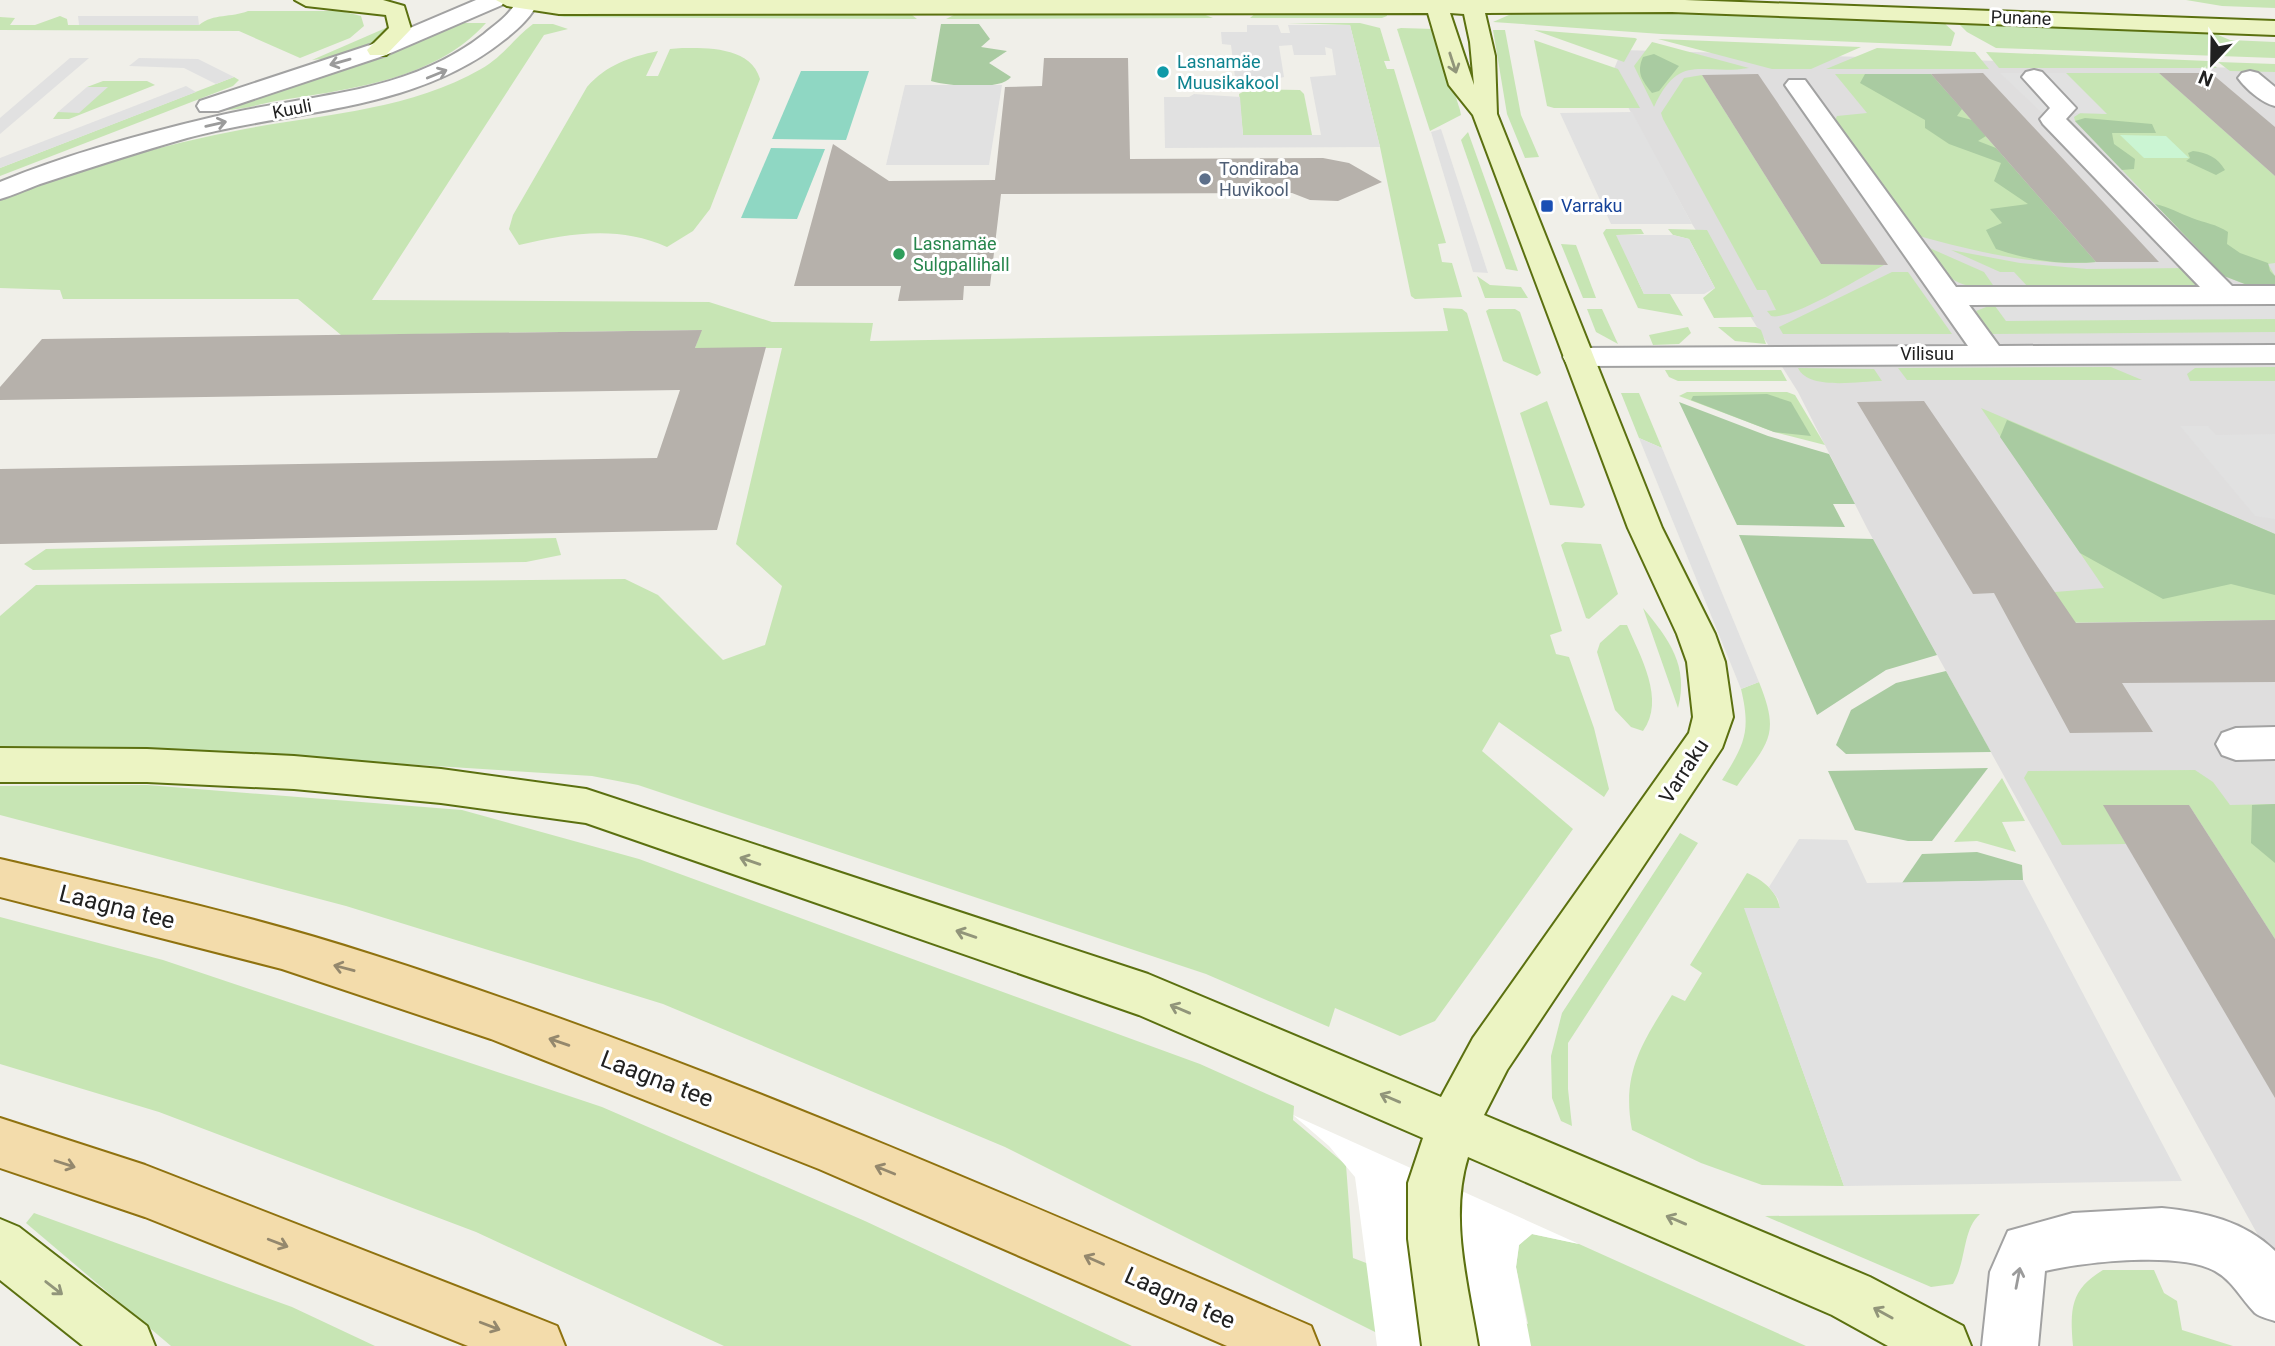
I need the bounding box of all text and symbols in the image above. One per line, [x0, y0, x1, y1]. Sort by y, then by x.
street label: Punane [1990, 6, 2052, 29]
north arrow [2177, 28, 2247, 98]
place label: Lasnamäe Muusikakool [1177, 51, 1279, 93]
one-way arrow [1448, 52, 1461, 74]
one-way arrow [329, 57, 351, 70]
marker: Lasnamäe Muusikakool [1155, 64, 1171, 80]
text: N [2195, 65, 2216, 91]
one-way arrow [426, 66, 447, 79]
street label: Kuuli [270, 94, 313, 123]
one-way arrow [204, 117, 227, 130]
place label: Tondiraba Huvikool [1219, 158, 1299, 200]
marker: Tondiraba Huvikool [1197, 171, 1213, 187]
place label: Varraku [1561, 195, 1623, 216]
marker: Varraku [1539, 198, 1555, 214]
place label: Lasnamäe Sulgpallihall [913, 233, 1010, 275]
marker: Lasnamäe Sulgpallihall [891, 246, 907, 262]
street label: Vilisuu [1900, 343, 1954, 364]
street label: Varraku [1654, 734, 1714, 808]
one-way arrow [739, 854, 761, 867]
street label: Laagna tee [56, 879, 178, 935]
one-way arrow [955, 927, 977, 939]
one-way arrow [333, 961, 356, 974]
one-way arrow [1170, 1002, 1191, 1015]
one-way arrow [549, 1035, 571, 1047]
street label: Laagna tee [597, 1045, 717, 1113]
one-way arrow [1379, 1091, 1401, 1104]
one-way arrow [53, 1159, 75, 1171]
one-way arrow [874, 1162, 896, 1175]
one-way arrow [1666, 1213, 1687, 1226]
one-way arrow [267, 1237, 289, 1250]
one-way arrow [1083, 1253, 1105, 1266]
street label: Laagna tee [1120, 1261, 1240, 1335]
one-way arrow [2012, 1267, 2025, 1290]
one-way arrow [44, 1281, 62, 1296]
one-way arrow [1873, 1306, 1894, 1319]
one-way arrow [479, 1320, 500, 1333]

